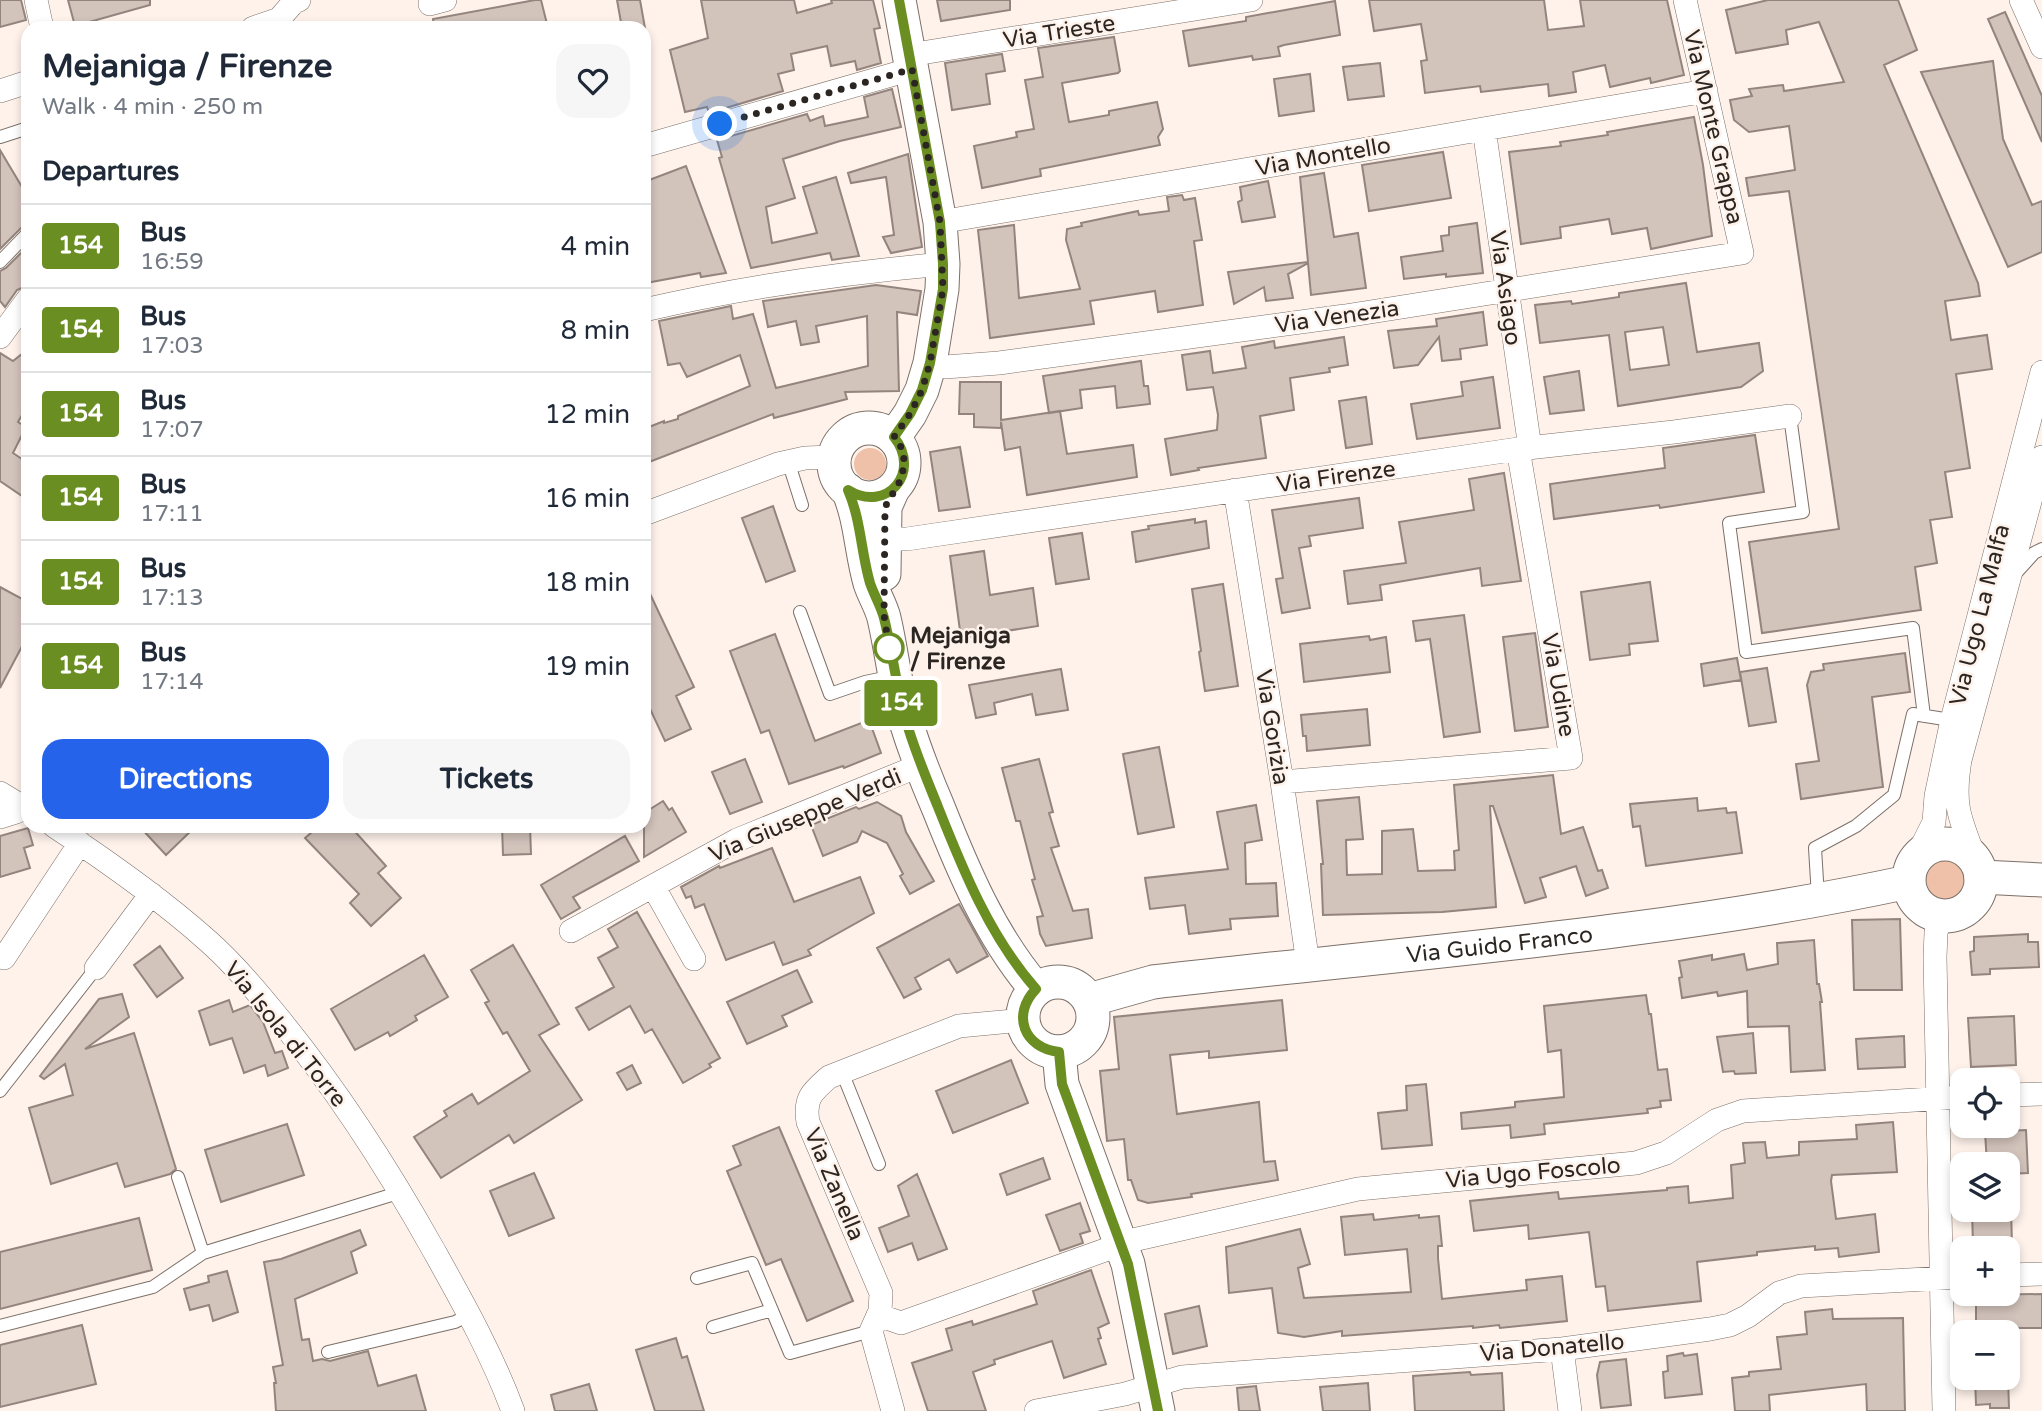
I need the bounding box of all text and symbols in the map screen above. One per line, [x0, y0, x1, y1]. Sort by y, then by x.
street label: Via Trieste [1001, 9, 1117, 55]
street label: Via Monte Grappa [1677, 27, 1749, 227]
button: heart [556, 44, 630, 118]
text: Mejaniga / Firenze [42, 47, 332, 86]
text: Walk · 4 min · 250 m [42, 93, 263, 121]
your location [702, 106, 737, 141]
street label: Via Montello [1253, 131, 1393, 183]
text: Departures [42, 156, 179, 187]
text: Bus [140, 217, 186, 248]
street label: Via Asiago [1483, 229, 1527, 347]
text: 154 [58, 231, 103, 260]
text: 4 min [561, 231, 630, 262]
text: 16:59 [140, 248, 204, 276]
street label: Via Venezia [1273, 294, 1401, 340]
text: Bus [140, 301, 186, 332]
text: 154 [58, 315, 103, 344]
text: 8 min [561, 315, 630, 346]
text: 17:03 [140, 332, 204, 360]
text: Bus [140, 385, 186, 416]
text: 154 [58, 399, 103, 428]
text: 12 min [544, 399, 630, 430]
text: 17:07 [140, 416, 204, 444]
street label: Via Firenze [1275, 455, 1397, 499]
text: Bus [140, 469, 186, 500]
text: 154 [58, 483, 103, 512]
text: 16 min [544, 483, 630, 514]
text: 17:11 [140, 500, 204, 528]
street label: Via Ugo La Malfa [1944, 522, 2016, 709]
text: Bus [140, 553, 186, 584]
text: 154 [58, 567, 103, 596]
text: 18 min [544, 567, 630, 598]
text: 17:13 [140, 584, 204, 612]
place label: Mejaniga / Firenze [910, 622, 1011, 676]
street label: Via Udine [1535, 631, 1581, 739]
marker: Mejaniga / Firenze [874, 633, 904, 663]
text: Bus [140, 637, 186, 668]
text: 154 [58, 651, 103, 680]
text: 19 min [544, 651, 630, 682]
street label: Via Gorizia [1249, 667, 1295, 787]
text: 17:14 [140, 668, 204, 696]
line badge: 154 [861, 680, 941, 726]
text: 154 [878, 688, 924, 717]
button: Directions [42, 739, 329, 819]
button: Tickets [343, 739, 630, 819]
street label: Via Giuseppe Verdi [705, 763, 906, 869]
street label: Via Guido Franco [1405, 921, 1594, 970]
street label: Via Isola di Torre [218, 956, 353, 1113]
map controls [1950, 1068, 2020, 1390]
button: locate [1950, 1068, 2020, 1138]
street label: Via Zanella [798, 1124, 870, 1245]
street label: Via Ugo Foscolo [1444, 1151, 1622, 1195]
button: layers [1950, 1152, 2020, 1222]
button: + [1950, 1236, 2020, 1306]
button: − [1950, 1320, 2020, 1390]
street label: Via Donatello [1479, 1328, 1626, 1368]

